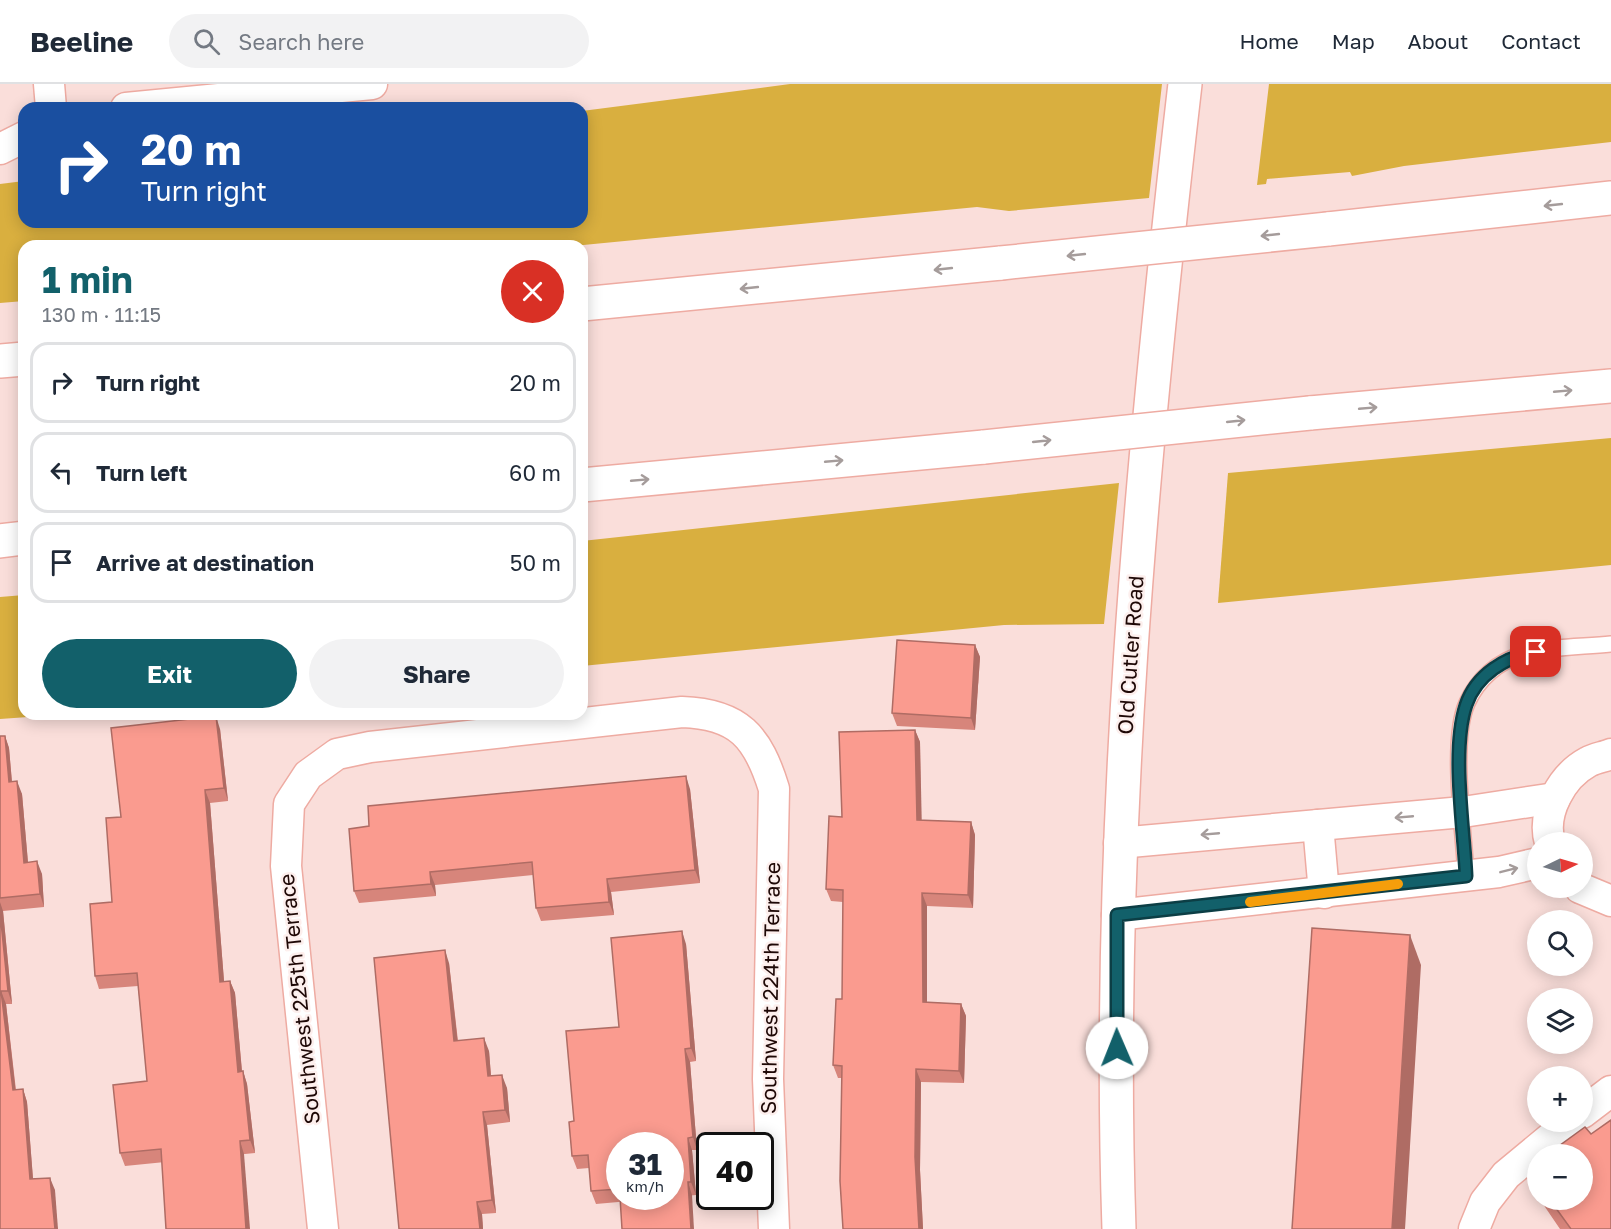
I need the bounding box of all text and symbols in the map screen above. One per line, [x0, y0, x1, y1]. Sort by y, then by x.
search box [169, 14, 589, 68]
text: Beeline [30, 25, 133, 58]
icon: search [190, 25, 223, 58]
text: Search here [238, 28, 364, 55]
text: Home [1239, 28, 1299, 54]
text: Map [1332, 28, 1375, 54]
text: About [1408, 28, 1468, 54]
text: Contact [1501, 28, 1581, 54]
text: 20 m [141, 124, 241, 174]
icon: right [42, 126, 120, 204]
text: Turn right [141, 175, 267, 207]
one-way arrow [1543, 199, 1563, 210]
one-way arrow [1261, 230, 1281, 241]
one-way arrow [1067, 250, 1087, 261]
text: 1 min [42, 258, 133, 301]
button: close [501, 260, 564, 323]
one-way arrow [933, 264, 953, 275]
one-way arrow [739, 283, 759, 294]
text: 130 m · 11:15 [42, 302, 161, 326]
icon: right [45, 366, 78, 399]
text: Turn right [96, 369, 200, 396]
text: 20 m [510, 369, 561, 396]
one-way arrow [1552, 385, 1572, 396]
one-way arrow [1358, 402, 1378, 413]
one-way arrow [1225, 415, 1245, 426]
one-way arrow [1031, 435, 1051, 446]
one-way arrow [824, 455, 844, 466]
icon: left [45, 456, 78, 489]
text: Turn left [96, 459, 187, 486]
text: 60 m [509, 459, 561, 486]
one-way arrow [630, 474, 650, 485]
icon: arrive [45, 546, 78, 579]
text: Arrive at destination [96, 549, 314, 576]
text: 50 m [510, 549, 561, 576]
street label: Old Cutler Road [1111, 575, 1149, 735]
pin [1510, 626, 1561, 677]
icon: arrive [1519, 635, 1552, 668]
button: Exit [42, 639, 297, 708]
button: Share [309, 639, 564, 708]
one-way arrow [1395, 812, 1415, 823]
one-way arrow [1201, 829, 1221, 840]
north arrow [1527, 832, 1593, 898]
map controls [1527, 832, 1593, 1210]
street label: Southwest 224th Terrace [755, 862, 785, 1114]
one-way arrow [1499, 863, 1518, 875]
street label: Southwest 225th Terrace [273, 873, 325, 1126]
button: search [1527, 910, 1593, 976]
button: layers [1527, 988, 1593, 1054]
position arrow [1085, 1016, 1149, 1080]
button: + [1527, 1066, 1593, 1132]
speed limit sign: 40 [696, 1132, 774, 1210]
button: − [1527, 1144, 1593, 1210]
text: 31 [628, 1146, 662, 1182]
text: km/h [626, 1177, 664, 1195]

